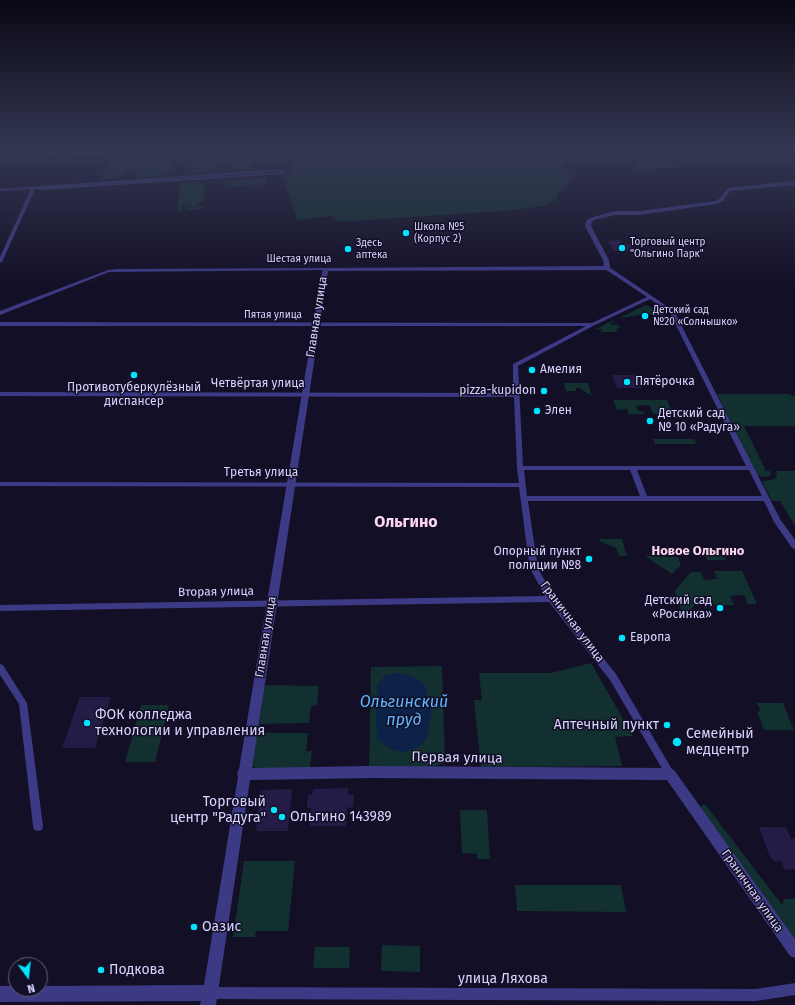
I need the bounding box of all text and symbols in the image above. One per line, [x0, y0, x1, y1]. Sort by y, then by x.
place label: Школа №5 (Корпус 2) [414, 221, 464, 244]
marker: Школа №5 (Корпус 2) [401, 228, 411, 238]
place label: Торговый центр "Ольгино Парк" [630, 236, 705, 260]
place label: Здесь аптека [356, 237, 388, 260]
marker: Торговый центр "Ольгино Парк" [617, 243, 627, 253]
marker: Здесь аптека [343, 244, 353, 254]
street label: Шестая улица [266, 253, 332, 265]
street label: Главная улица [303, 275, 331, 359]
place label: Детский сад №20 «Солнышко» [653, 304, 738, 328]
street label: Пятая улица [244, 309, 302, 321]
marker: Детский сад №20 «Солнышко» [640, 311, 650, 321]
place label: Амелия [540, 363, 582, 377]
marker: Амелия [527, 365, 537, 375]
marker: Противотуберкулёзный диспансер [129, 370, 139, 380]
place label: Пятёрочка [635, 375, 695, 389]
street label: Четвёртая улица [211, 377, 305, 391]
marker: Пятёрочка [622, 377, 632, 387]
place label: Противотуберкулёзный диспансер [67, 381, 201, 409]
place label: pizza-kupidon [459, 384, 536, 398]
marker: pizza-kupidon [539, 386, 549, 396]
place label: Элен [545, 404, 572, 418]
marker: Элен [532, 406, 542, 416]
place label: Детский сад № 10 «Радуга» [658, 407, 740, 435]
marker: Детский сад № 10 «Радуга» [645, 416, 655, 426]
street label: Третья улица [224, 466, 298, 480]
district label: Ольгино [374, 513, 438, 533]
district label: Новое Ольгино [652, 543, 744, 559]
place label: Опорный пункт полиции №8 [493, 545, 581, 573]
marker: Опорный пункт полиции №8 [584, 554, 594, 564]
street label: Граничная улица [537, 579, 607, 665]
street label: Вторая улица [178, 584, 254, 600]
place label: Детский сад «Росинка» [645, 594, 712, 622]
street label: Главная улица [252, 595, 280, 679]
marker: Детский сад «Росинка» [715, 603, 725, 613]
place label: Европа [630, 631, 671, 645]
marker: Европа [617, 633, 627, 643]
water label: Ольгинский пруд [360, 693, 448, 731]
place label: ФОК колледжа технологии и управления [95, 707, 265, 740]
place label: Аптечный пункт [554, 717, 659, 733]
marker: ФОК колледжа технологии и управления [82, 718, 92, 728]
marker: Аптечный пункт [662, 720, 672, 730]
place label: Семейный медцентр [686, 726, 754, 758]
marker: Семейный медцентр [671, 736, 683, 748]
street label: Первая улица [411, 749, 503, 767]
place label: Торговый центр "Радуга" [170, 794, 266, 826]
marker: Торговый центр "Радуга" [269, 805, 279, 815]
place label: Ольгино 143989 [290, 809, 392, 825]
marker: Ольгино 143989 [277, 812, 287, 822]
street label: Граничная улица [718, 847, 786, 935]
place label: Оазис [202, 919, 241, 935]
marker: Оазис [189, 922, 199, 932]
north arrow [8, 957, 48, 997]
place label: Подкова [109, 962, 165, 978]
marker: Подкова [96, 965, 106, 975]
street label: улица Ляхова [458, 971, 548, 987]
text: N [26, 981, 36, 995]

